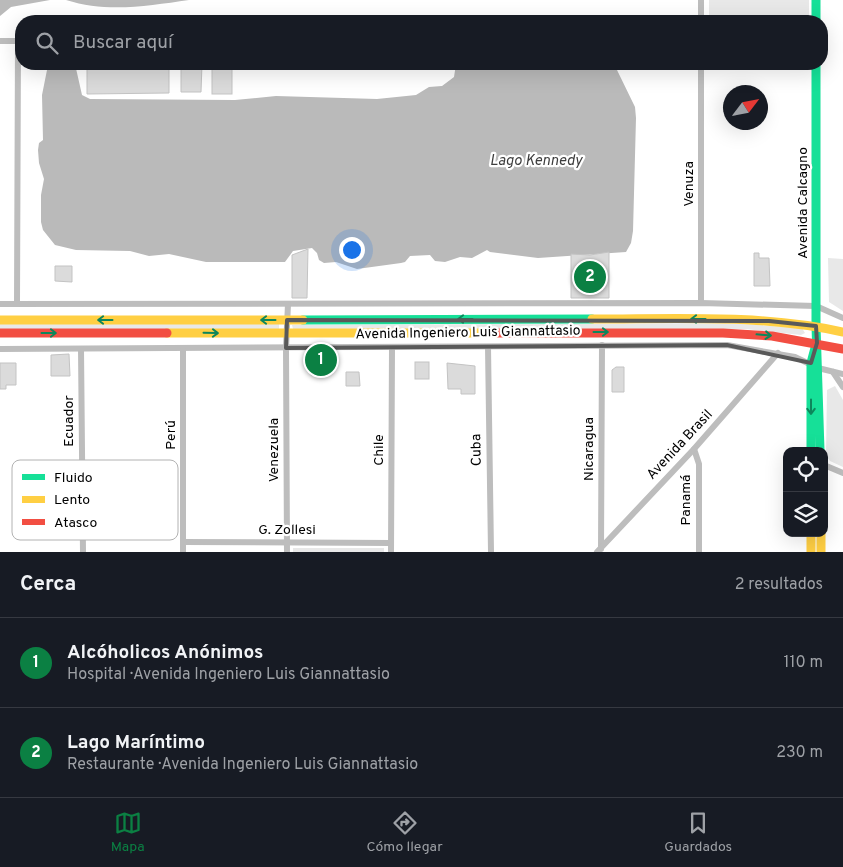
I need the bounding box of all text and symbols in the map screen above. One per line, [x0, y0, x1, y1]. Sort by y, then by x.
search box [15, 15, 828, 70]
icon: search [33, 29, 61, 57]
text: Buscar aquí [73, 31, 173, 55]
north arrow [723, 85, 768, 130]
street label: Avenida Calcagno [795, 147, 812, 259]
water label: Lago Kennedy [490, 152, 584, 171]
street label: Venuza [681, 161, 698, 207]
your location [339, 237, 365, 263]
pin: 2 [574, 258, 606, 296]
one-way arrow [458, 314, 474, 324]
one-way arrow [690, 314, 706, 324]
one-way arrow [98, 315, 114, 325]
one-way arrow [260, 315, 276, 325]
street label: Avenida Ingeniero Luis Giannattasio [355, 323, 581, 343]
one-way arrow [592, 327, 609, 337]
one-way arrow [40, 328, 56, 338]
one-way arrow [202, 328, 219, 338]
one-way arrow [755, 330, 771, 340]
pin: 1 [305, 341, 337, 379]
street label: Ecuador [61, 395, 78, 447]
one-way arrow [806, 398, 816, 415]
street label: Avenida Brasil [643, 407, 717, 483]
street label: Nicaragua [581, 417, 598, 481]
street label: Venezuela [266, 418, 283, 482]
street label: Perú [163, 420, 180, 450]
street label: Chile [371, 434, 388, 466]
street label: Cuba [468, 434, 486, 466]
map controls [783, 447, 828, 537]
button: locate [783, 447, 828, 492]
legend [12, 460, 178, 540]
text: Fluido [54, 470, 93, 487]
street label: Panamá [678, 475, 695, 525]
text: Lento [54, 492, 90, 509]
button: layers [783, 492, 828, 537]
text: Atasco [54, 515, 97, 532]
street label: G. Zollesi [258, 522, 316, 539]
text: Cerca [20, 571, 76, 598]
text: 2 resultados [735, 575, 823, 595]
text: Alcóholicos Anónimos [67, 641, 263, 665]
text: 1 [33, 653, 39, 673]
text: 110 m [783, 653, 823, 673]
text: Hospital · Avenida Ingeniero Luis Giannattasio [67, 665, 390, 685]
text: Lago Maríntimo [67, 731, 205, 755]
text: 2 [31, 743, 41, 763]
text: 230 m [776, 743, 823, 763]
text: Restaurante · Avenida Ingeniero Luis Giannattasio [67, 755, 418, 775]
tab: Mapa [111, 809, 145, 856]
tab: Cómo llegar [366, 809, 443, 856]
tab: Guardados [664, 809, 732, 856]

